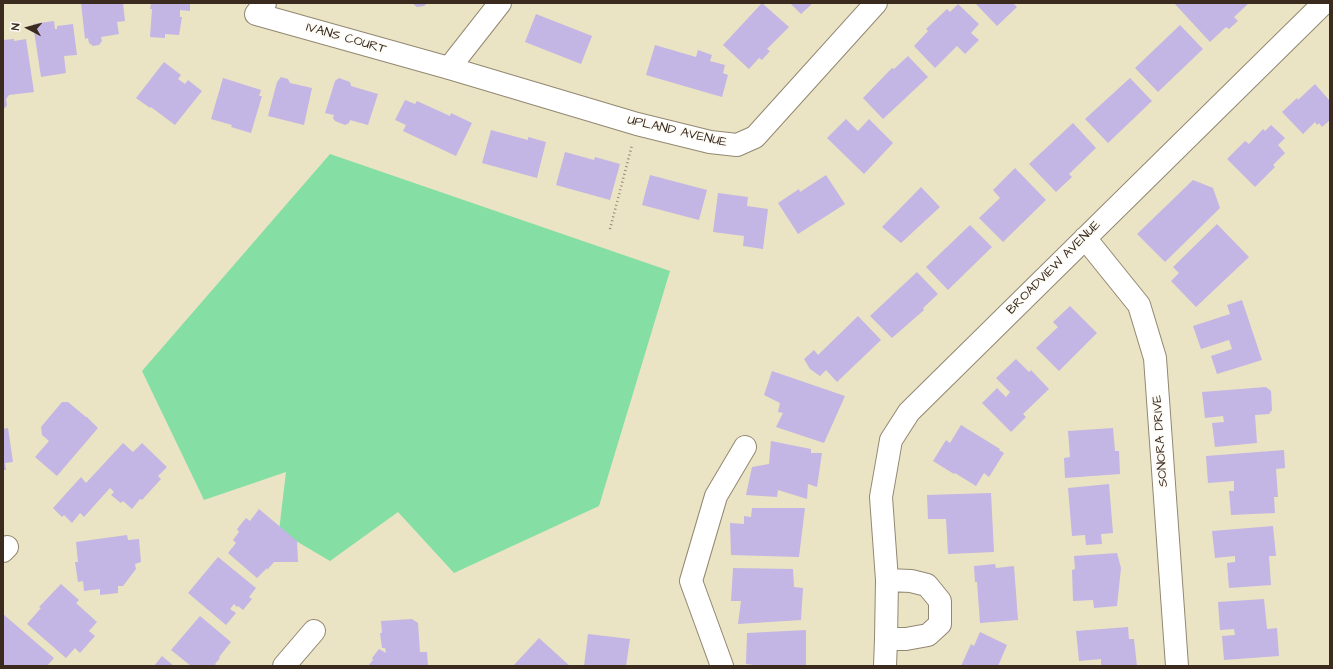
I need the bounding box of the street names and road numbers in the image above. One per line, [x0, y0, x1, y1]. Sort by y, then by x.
street label: IVANS COURT [304, 20, 388, 58]
street label: UPLAND AVENUE [626, 113, 728, 151]
street label: BROADVIEW AVENUE [1004, 218, 1104, 318]
street label: SONORA DRIVE [1150, 394, 1172, 488]

